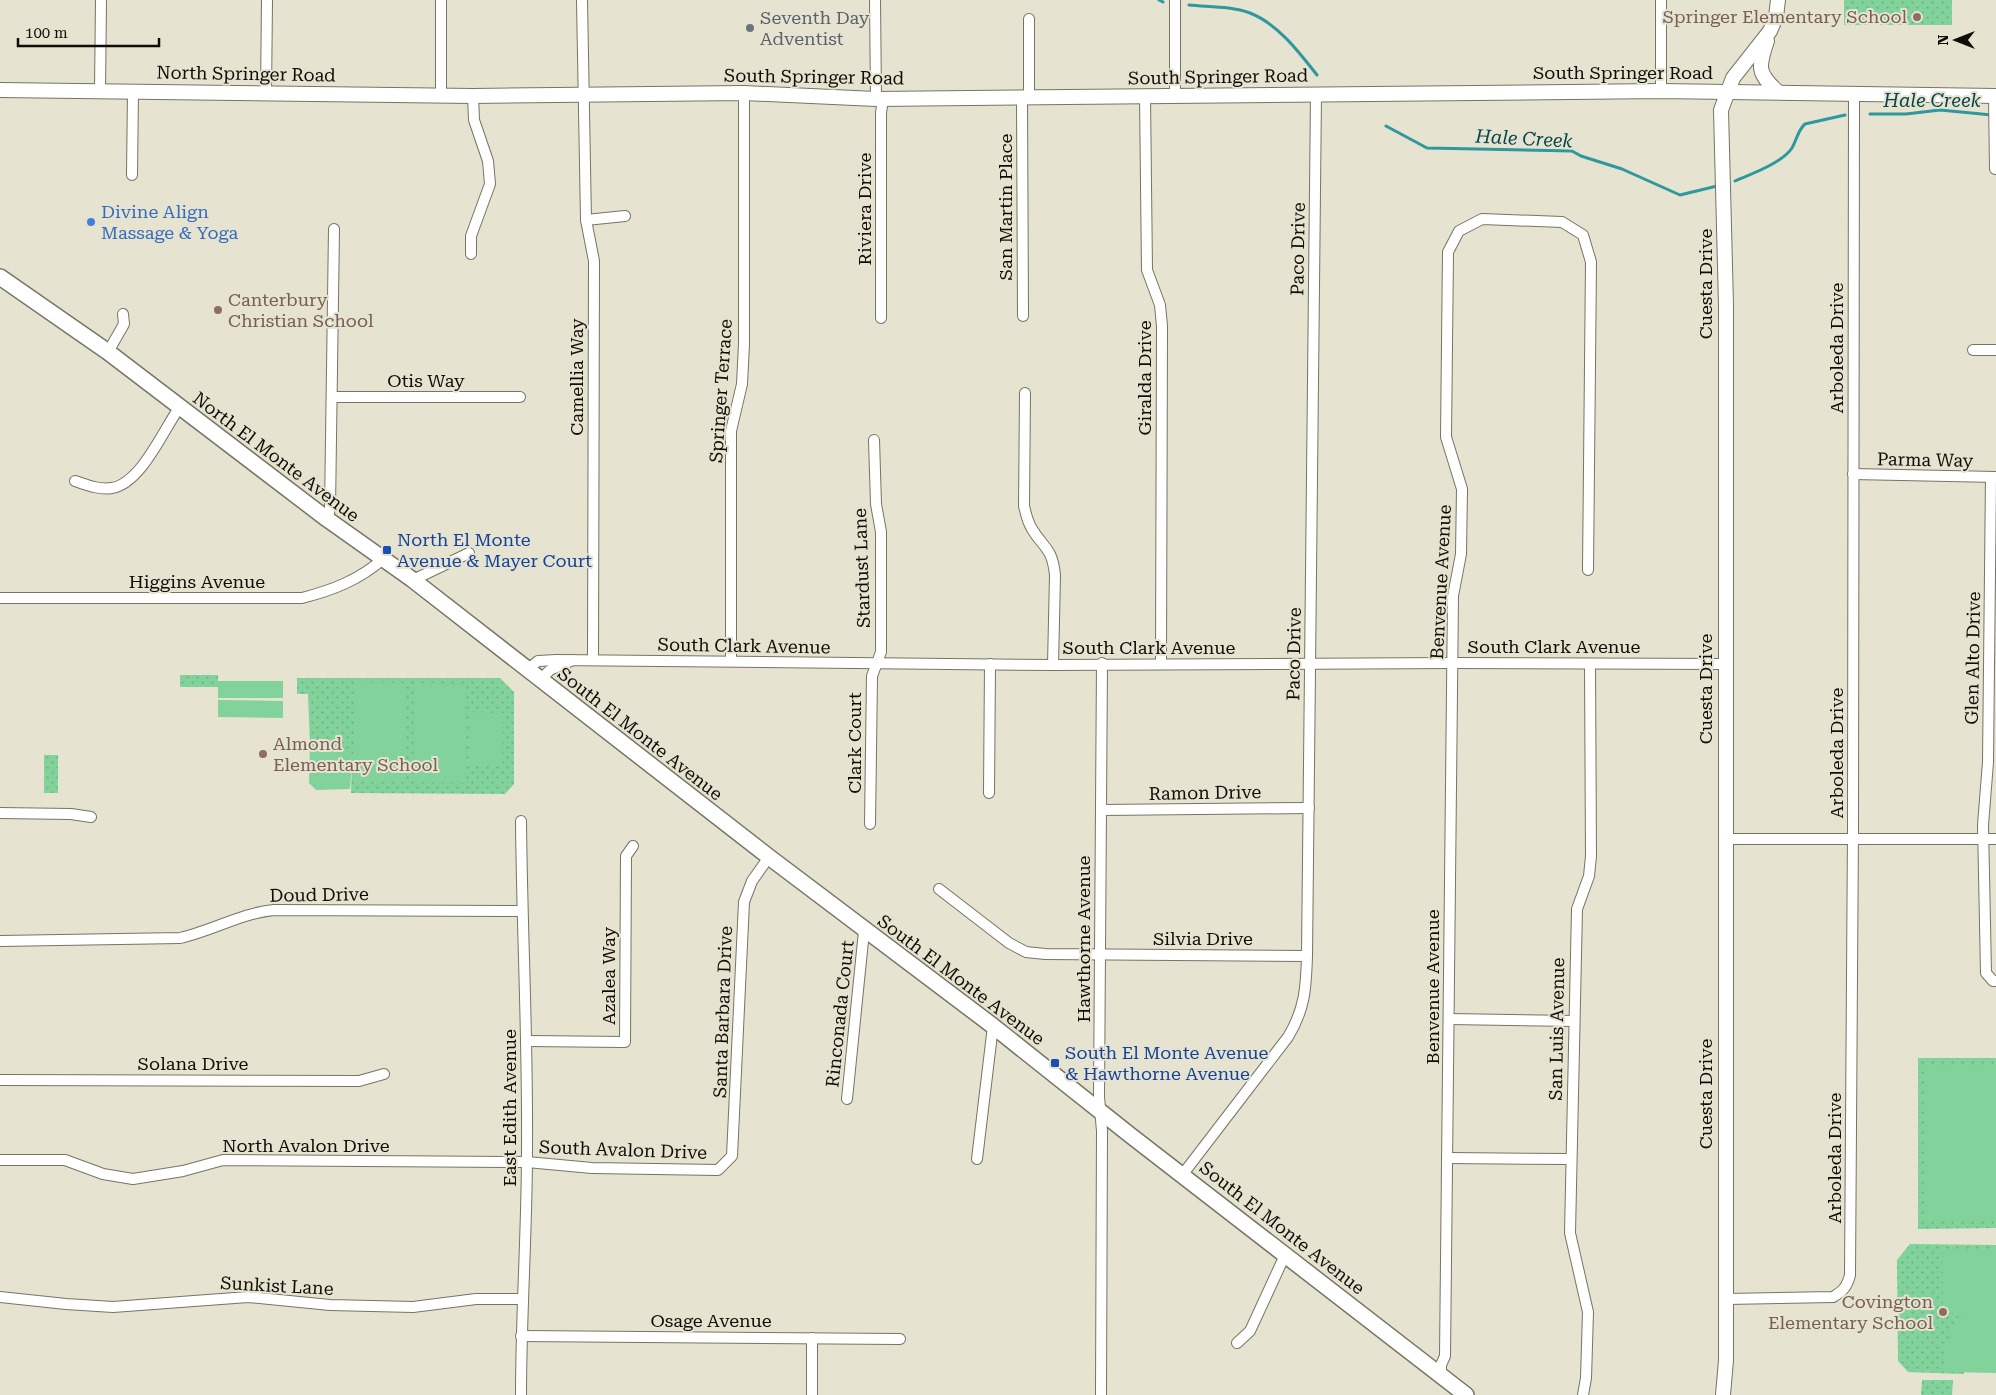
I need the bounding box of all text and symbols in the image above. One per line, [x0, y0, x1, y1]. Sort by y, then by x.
place label: Springer Elementary School [1663, 6, 1907, 27]
place label: Seventh Day Adventist [760, 7, 870, 49]
marker: Springer Elementary School [1911, 11, 1923, 23]
scale bar [18, 15, 159, 47]
north arrow [1931, 15, 1981, 65]
marker: Seventh Day Adventist [744, 22, 756, 34]
text: 100 m [25, 24, 68, 42]
text: N [1935, 34, 1951, 45]
street label: North Springer Road [156, 61, 336, 86]
street label: South Springer Road [1533, 62, 1714, 83]
street label: South Springer Road [724, 64, 905, 89]
street label: South Springer Road [1128, 64, 1309, 89]
water label: Hale Creek [1882, 89, 1981, 112]
water label: Hale Creek [1474, 124, 1574, 153]
street label: San Martin Place [995, 134, 1016, 280]
street label: Riviera Drive [854, 152, 875, 265]
place label: Divine Align Massage & Yoga [101, 201, 238, 243]
street label: Paco Drive [1286, 202, 1309, 296]
marker: Divine Align Massage & Yoga [85, 216, 97, 228]
street label: Cuesta Drive [1695, 229, 1716, 339]
street label: Arboleda Drive [1826, 282, 1847, 414]
place label: Canterbury Christian School [228, 289, 374, 331]
marker: Canterbury Christian School [212, 304, 224, 316]
street label: Camellia Way [566, 318, 587, 436]
street label: Springer Terrace [705, 318, 736, 464]
street label: Giralda Drive [1134, 320, 1155, 436]
street label: Otis Way [387, 370, 465, 391]
street label: North El Monte Avenue [189, 387, 364, 526]
street label: Parma Way [1877, 448, 1974, 471]
street label: Benvenue Avenue [1426, 504, 1455, 660]
street label: Stardust Lane [849, 508, 874, 628]
place label: North El Monte Avenue & Mayer Court [397, 529, 592, 571]
marker: North El Monte Avenue & Mayer Court [381, 544, 393, 556]
street label: Higgins Avenue [129, 571, 265, 592]
street label: Glen Alto Drive [1961, 591, 1984, 725]
street label: Paco Drive [1282, 607, 1305, 701]
street label: South Clark Avenue [657, 633, 831, 658]
street label: Cuesta Drive [1695, 634, 1716, 744]
street label: South Clark Avenue [1468, 636, 1641, 657]
street label: South Clark Avenue [1063, 637, 1236, 658]
street label: South El Monte Avenue [554, 663, 727, 805]
street label: Arboleda Drive [1826, 687, 1847, 819]
street label: Clark Court [844, 692, 865, 794]
place label: Almond Elementary School [273, 733, 438, 775]
marker: Almond Elementary School [257, 748, 269, 760]
street label: Ramon Drive [1148, 781, 1262, 804]
street label: Hawthorne Avenue [1073, 855, 1094, 1023]
street label: Doud Drive [269, 883, 369, 906]
street label: Benvenue Avenue [1422, 909, 1443, 1065]
street label: South El Monte Avenue [874, 910, 1049, 1049]
street label: Santa Barbara Drive [709, 925, 736, 1099]
street label: Azalea Way [598, 927, 619, 1025]
street label: Silvia Drive [1153, 928, 1253, 949]
street label: Rinconada Court [821, 939, 858, 1088]
street label: San Luis Avenue [1545, 957, 1568, 1101]
street label: East Edith Avenue [499, 1029, 520, 1187]
street label: Cuesta Drive [1695, 1039, 1716, 1149]
place label: South El Monte Avenue & Hawthorne Avenue [1065, 1042, 1269, 1084]
street label: Solana Drive [138, 1053, 248, 1074]
marker: South El Monte Avenue & Hawthorne Avenue [1049, 1057, 1061, 1069]
street label: Arboleda Drive [1824, 1092, 1845, 1224]
street label: North Avalon Drive [222, 1135, 390, 1156]
street label: South Avalon Drive [539, 1136, 708, 1163]
street label: South El Monte Avenue [1196, 1157, 1369, 1299]
street label: Sunkist Lane [220, 1272, 334, 1299]
place label: Covington Elementary School [1768, 1291, 1933, 1333]
marker: Covington Elementary School [1937, 1306, 1949, 1318]
street label: Osage Avenue [650, 1310, 772, 1331]

